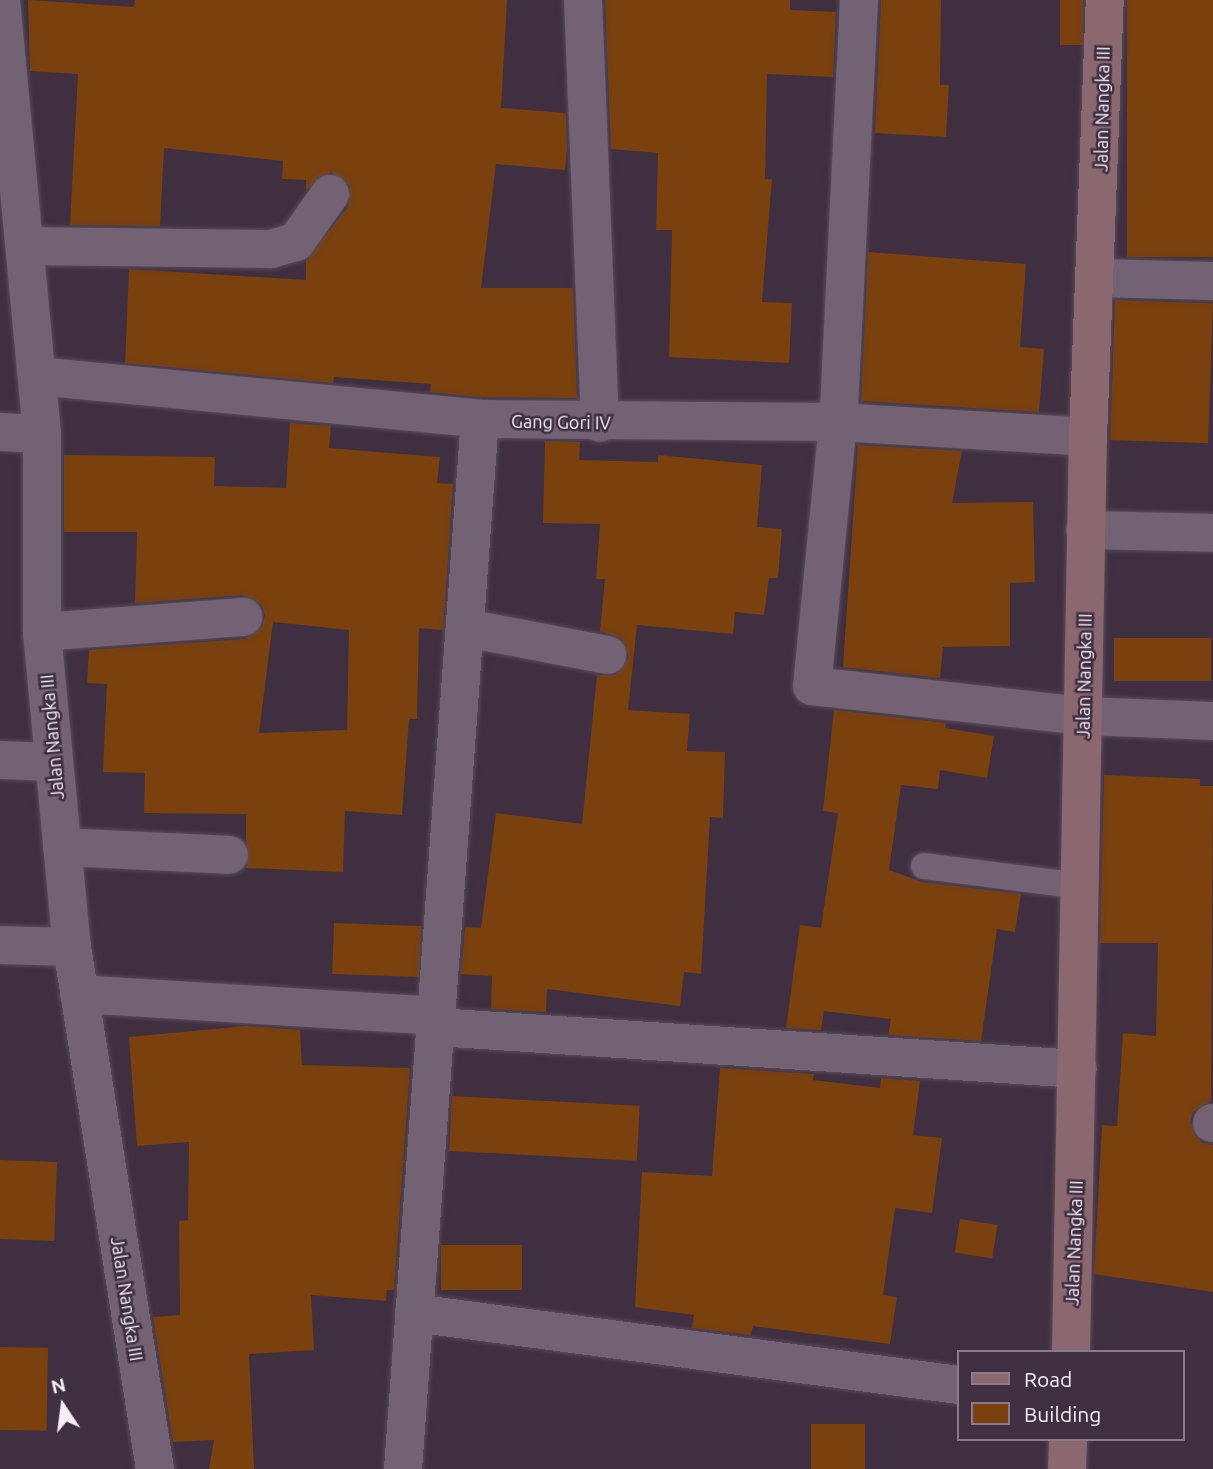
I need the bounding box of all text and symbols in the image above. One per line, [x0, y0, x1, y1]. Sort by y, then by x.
street label: Jalan Nangka III [1090, 46, 1114, 172]
street label: Gang Gori IV [511, 410, 611, 434]
street label: Jalan Nangka III [1072, 613, 1096, 739]
street label: Jalan Nangka III [36, 674, 68, 800]
street label: Jalan Nangka III [1061, 1180, 1087, 1306]
street label: Jalan Nangka III [107, 1235, 147, 1363]
legend [958, 1350, 1185, 1441]
text: Road [1024, 1367, 1072, 1391]
north arrow [28, 1371, 98, 1441]
text: N [49, 1373, 68, 1398]
text: Building [1024, 1402, 1101, 1426]

